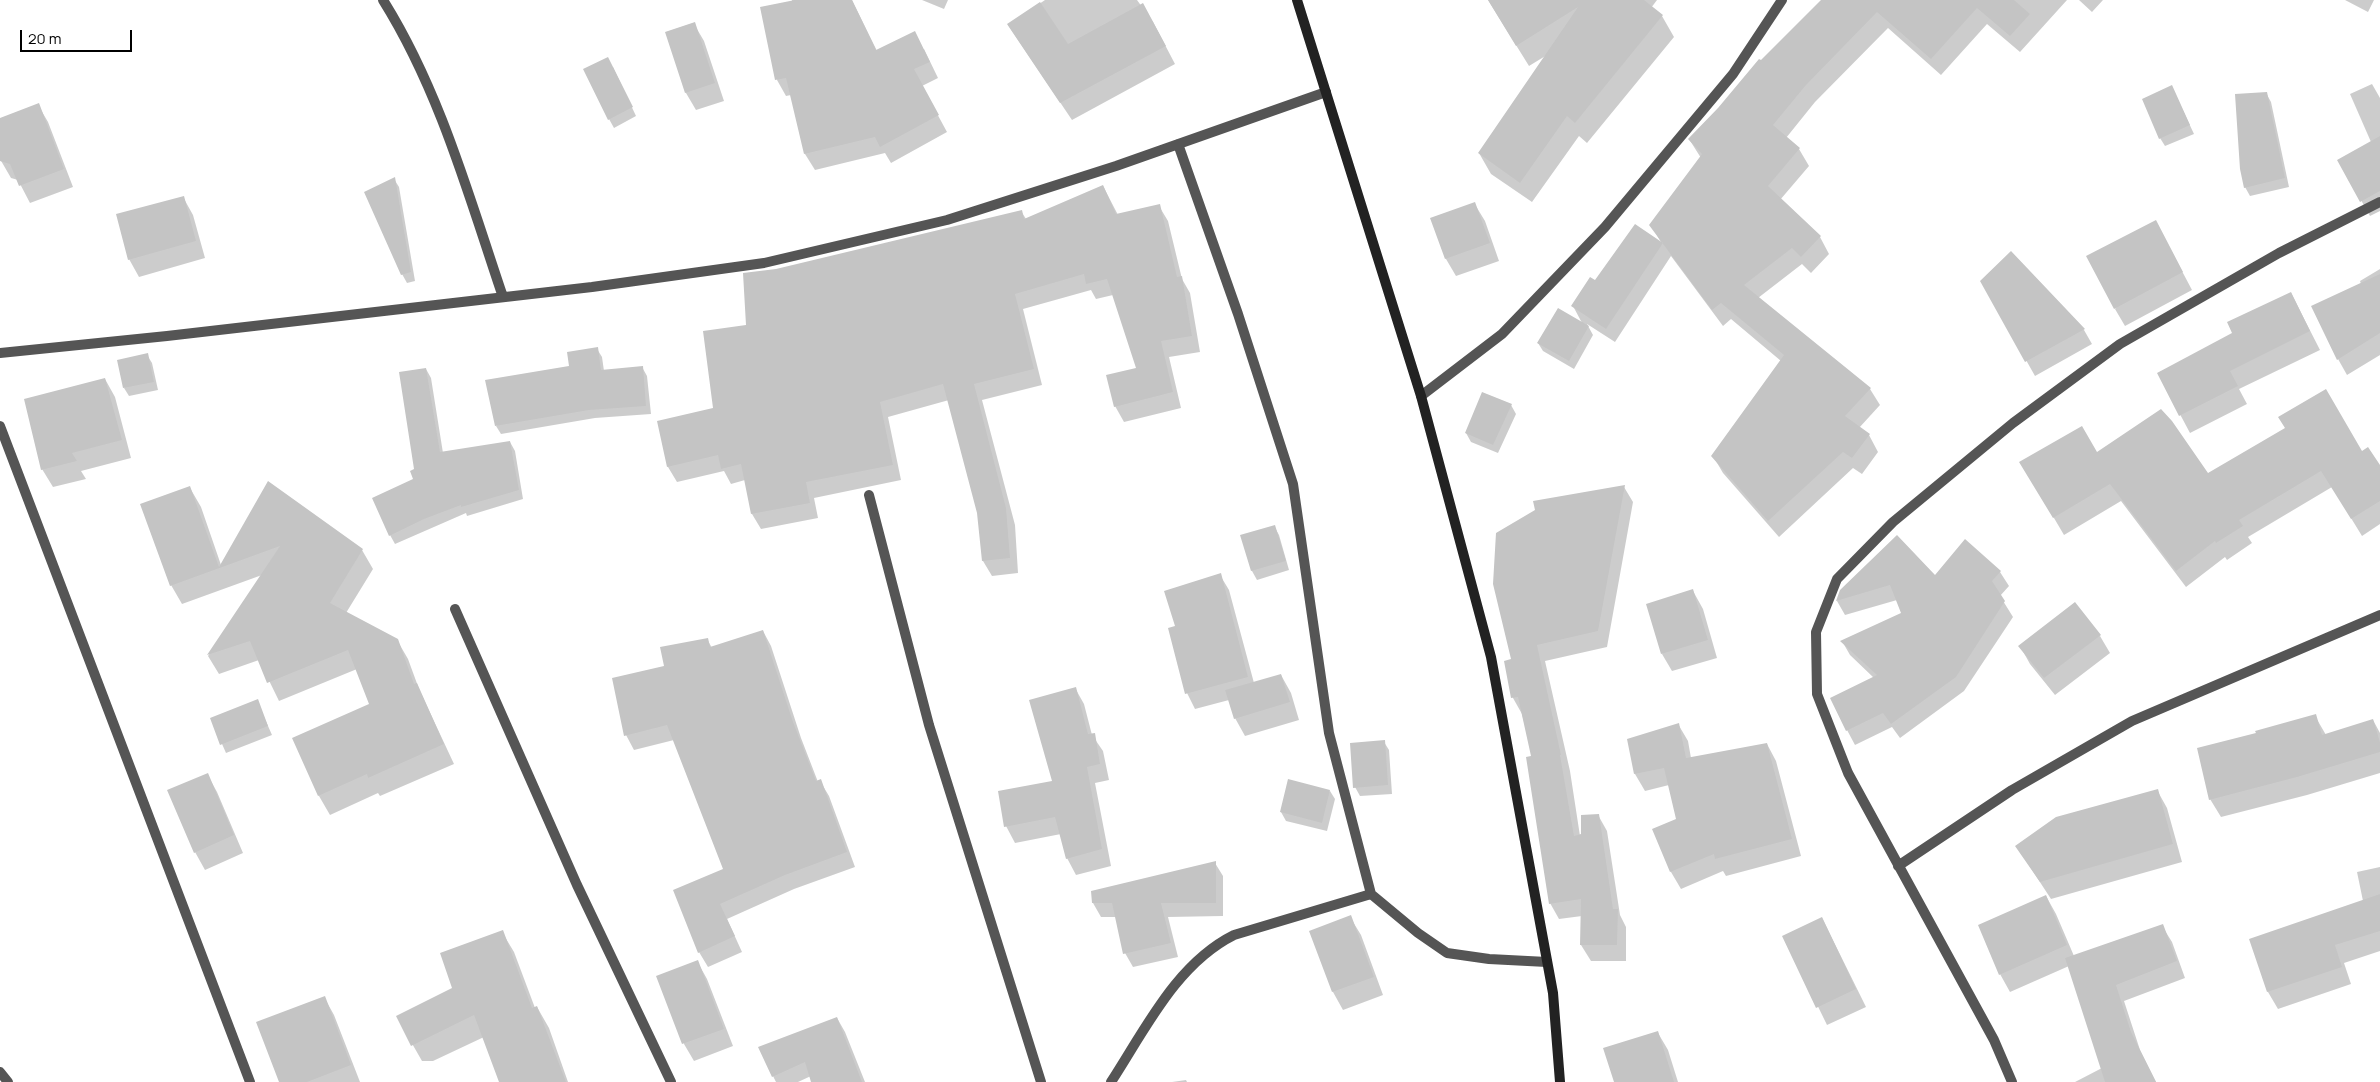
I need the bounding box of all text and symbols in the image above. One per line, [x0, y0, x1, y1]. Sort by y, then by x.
scale bar [22, 20, 135, 52]
text: 20 m [28, 28, 61, 49]

